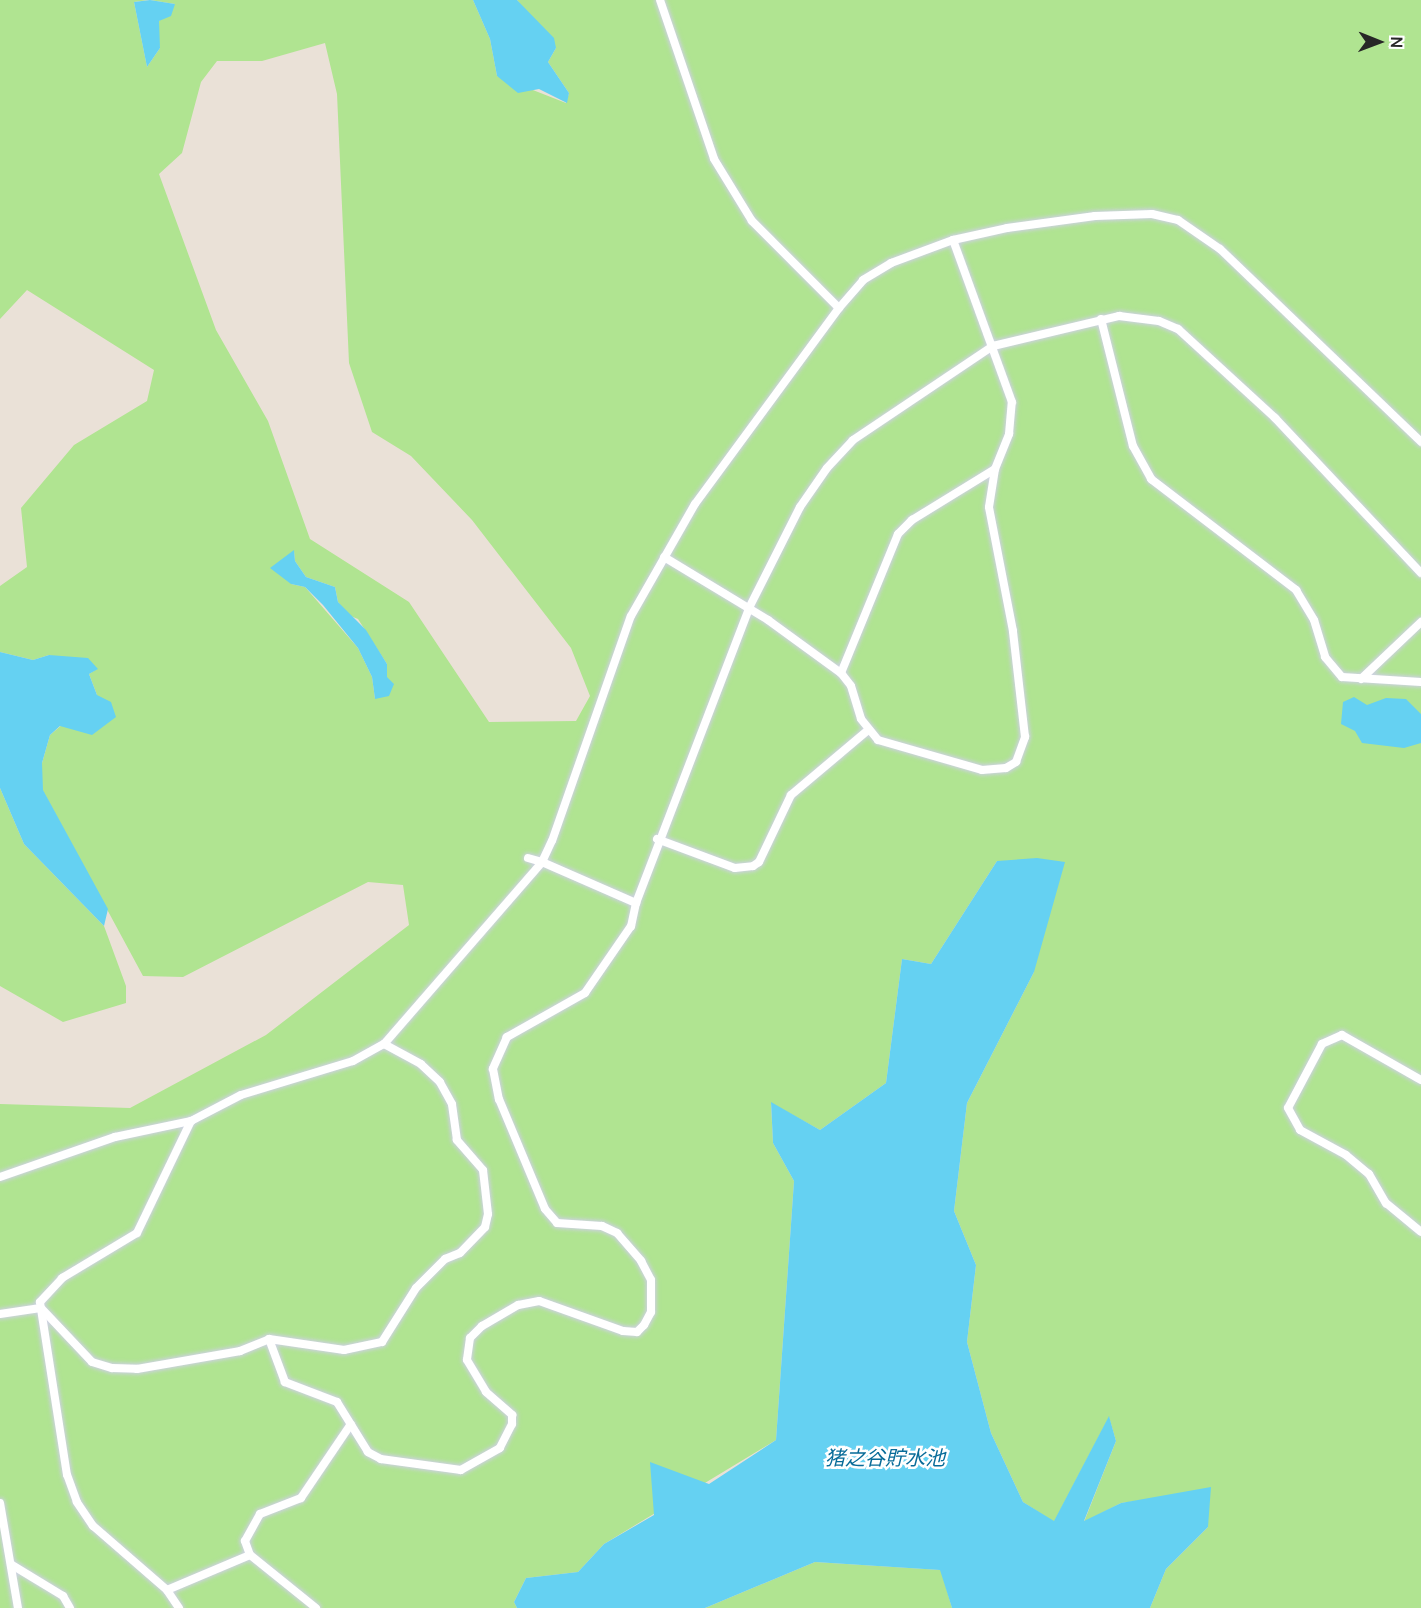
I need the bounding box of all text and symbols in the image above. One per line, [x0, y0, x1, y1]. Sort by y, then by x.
north arrow [1349, 12, 1409, 72]
text: N [1386, 36, 1408, 48]
water label: 猪之谷貯水池 [825, 1445, 945, 1469]

